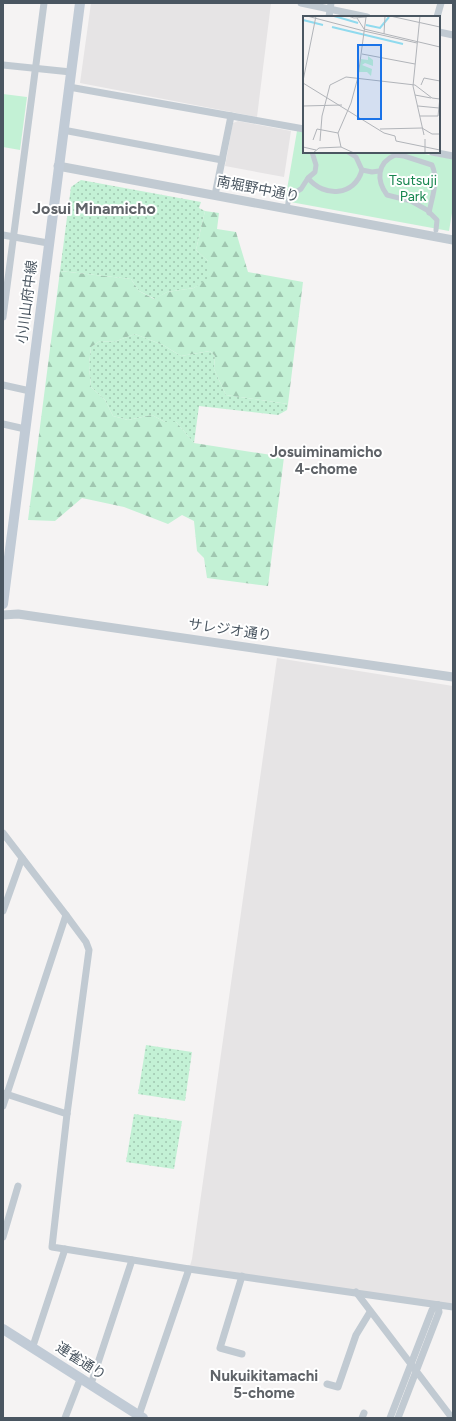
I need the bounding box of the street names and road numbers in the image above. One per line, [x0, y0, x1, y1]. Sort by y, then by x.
street label: 南堀野中通り [215, 173, 301, 205]
street label: 小川山府中線 [13, 259, 41, 345]
street label: サレジオ通り [187, 616, 273, 644]
street label: 連雀通り [53, 1339, 109, 1383]

